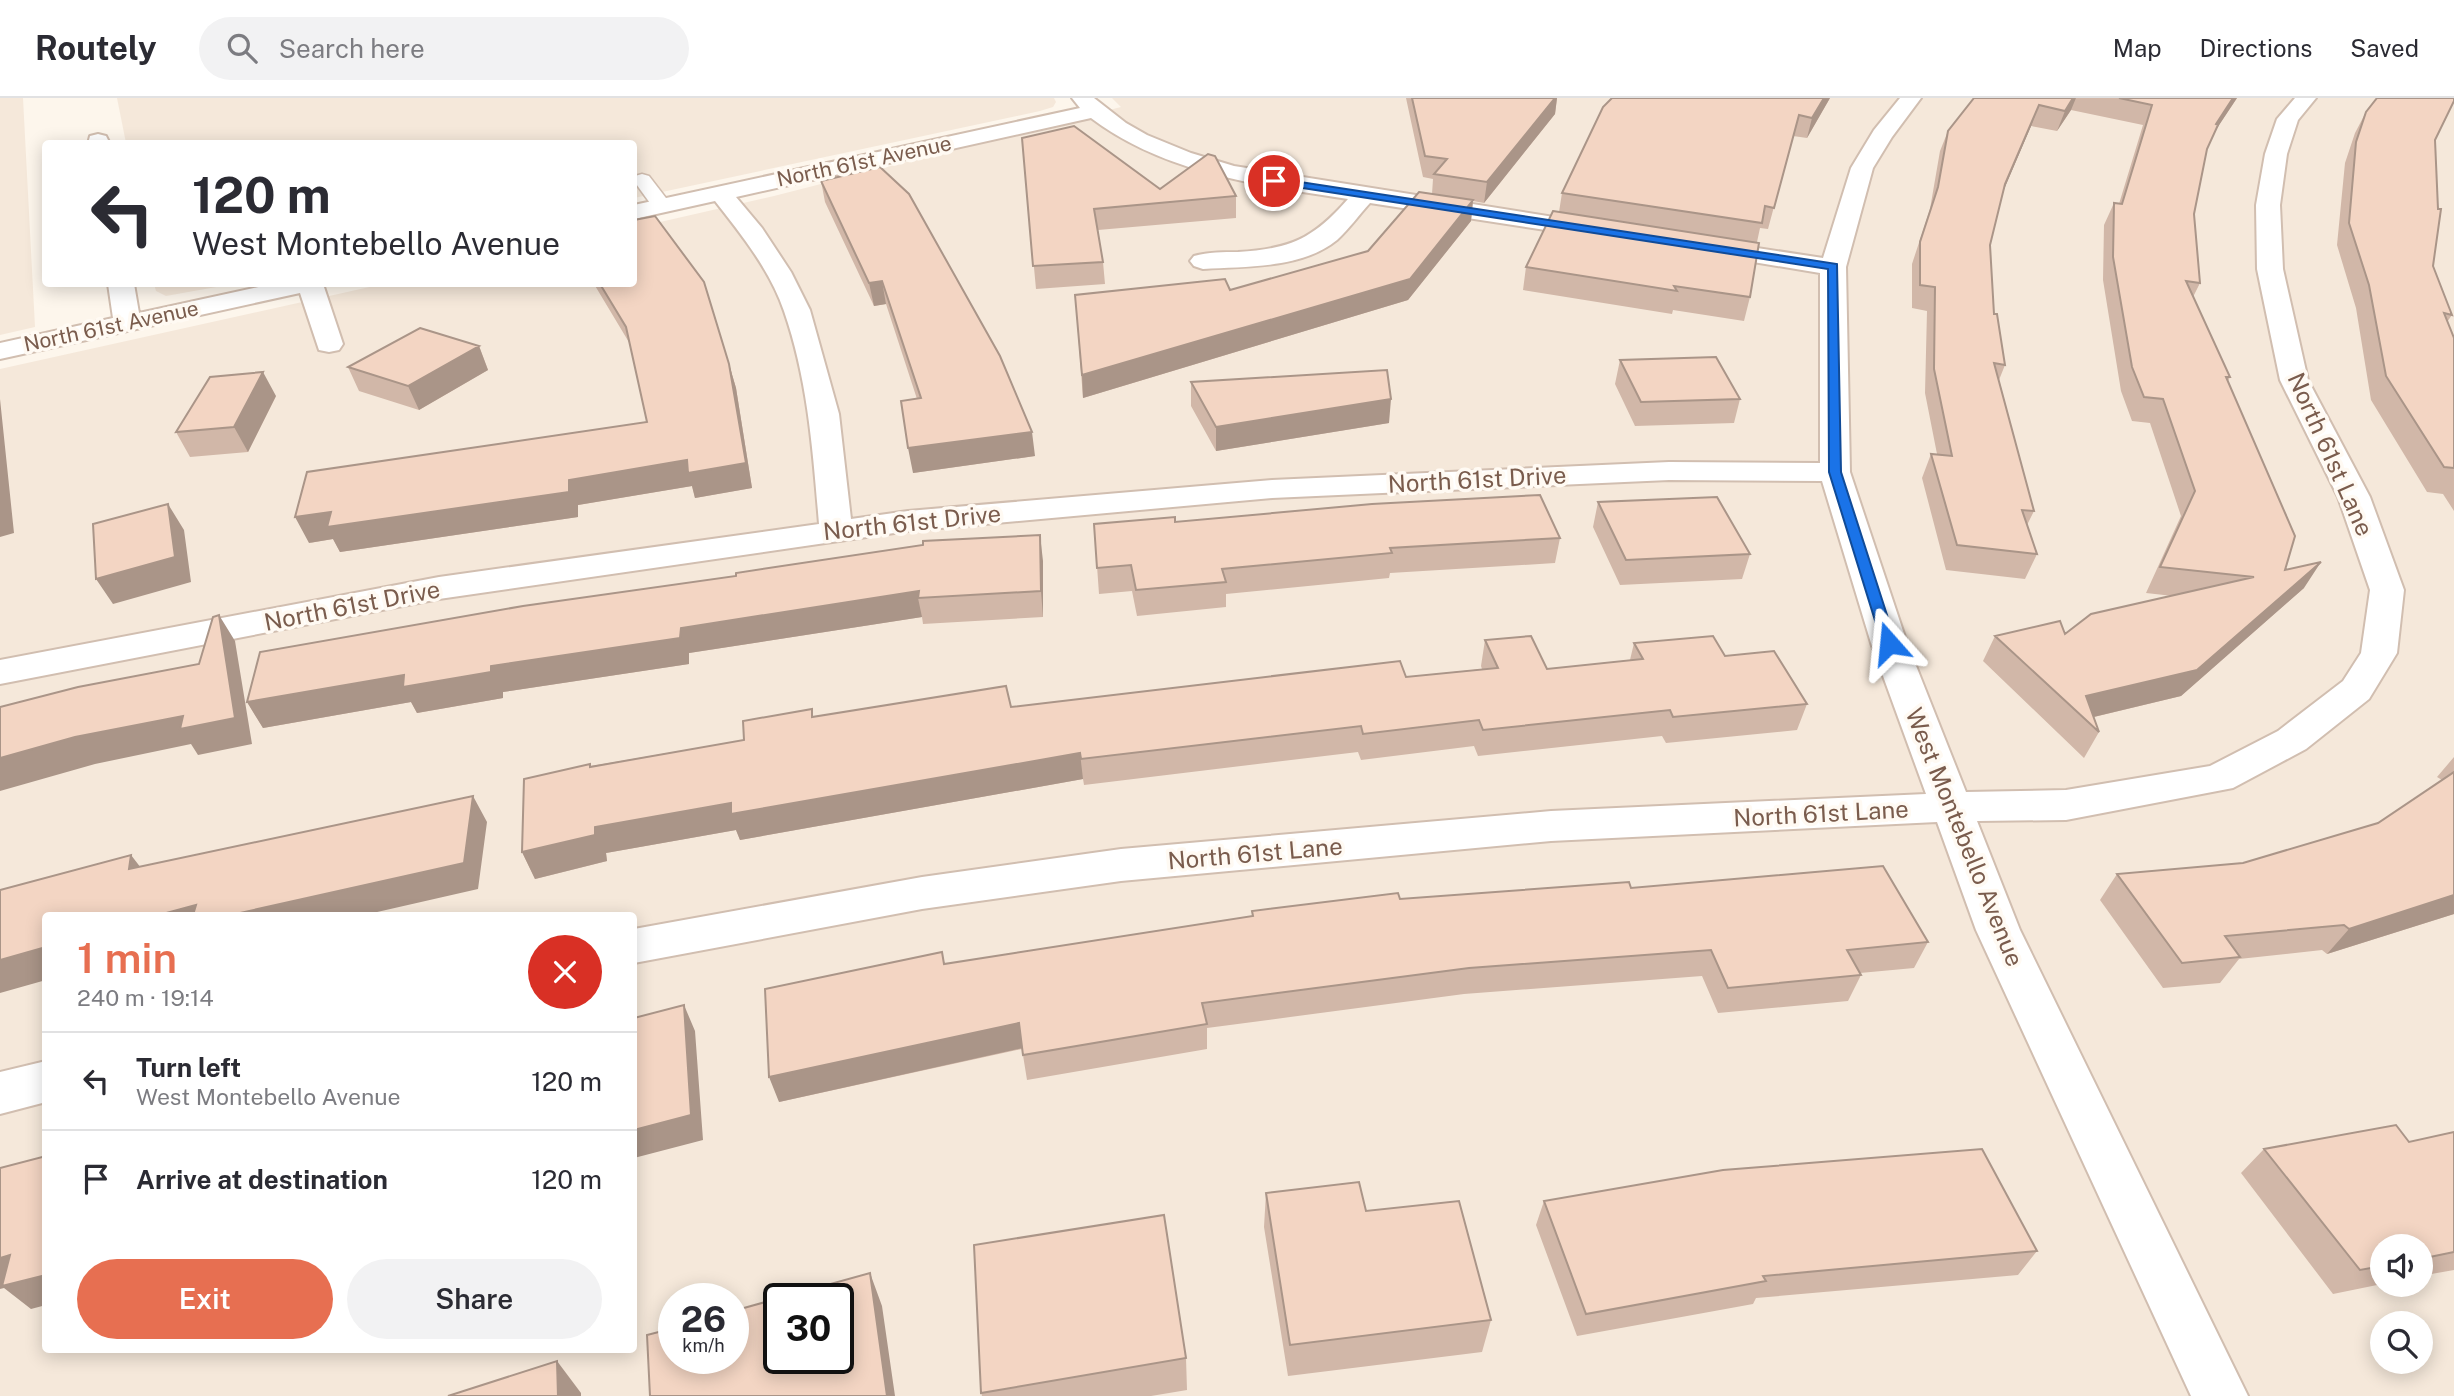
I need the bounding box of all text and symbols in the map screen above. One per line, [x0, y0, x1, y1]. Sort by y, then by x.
search box [199, 17, 689, 80]
text: Routely [35, 29, 157, 67]
icon: search [223, 29, 261, 67]
text: Search here [279, 33, 425, 64]
text: Map [2113, 34, 2162, 62]
text: Directions [2200, 34, 2312, 62]
text: Saved [2350, 34, 2419, 62]
street label: North 61st Avenue [774, 130, 954, 192]
pin [1244, 151, 1304, 211]
icon: arrive [1255, 162, 1293, 200]
text: 120 m [192, 166, 331, 224]
icon: left [77, 168, 168, 259]
text: West Montebello Avenue [192, 225, 560, 262]
street label: North 61st Avenue [21, 295, 201, 357]
street label: North 61st Lane [2283, 368, 2379, 540]
street label: North 61st Drive [1387, 460, 1567, 498]
street label: North 61st Drive [822, 499, 1002, 545]
street label: North 61st Drive [262, 574, 442, 636]
position arrow [1852, 606, 1926, 680]
street label: West Montebello Avenue [1900, 704, 2030, 970]
street label: North 61st Lane [1733, 794, 1909, 832]
street label: North 61st Lane [1166, 831, 1344, 875]
text: 1 min [77, 933, 177, 982]
button: close [528, 935, 602, 1009]
text: 240 m · 19:14 [77, 984, 214, 1011]
text: Turn left [136, 1052, 241, 1083]
icon: left [77, 1062, 115, 1100]
text: 120 m [531, 1066, 602, 1097]
text: West Montebello Avenue [136, 1083, 401, 1110]
icon: arrive [77, 1160, 115, 1198]
text: Arrive at destination [136, 1164, 388, 1195]
text: 120 m [531, 1164, 602, 1195]
map controls [2370, 1234, 2433, 1374]
button: sound [2370, 1234, 2433, 1297]
button: Exit [77, 1259, 333, 1339]
button: Share [347, 1259, 602, 1339]
speed limit sign: 30 [763, 1283, 854, 1374]
text: 26 [681, 1299, 726, 1340]
button: search [2370, 1311, 2433, 1374]
text: km/h [682, 1335, 725, 1356]

